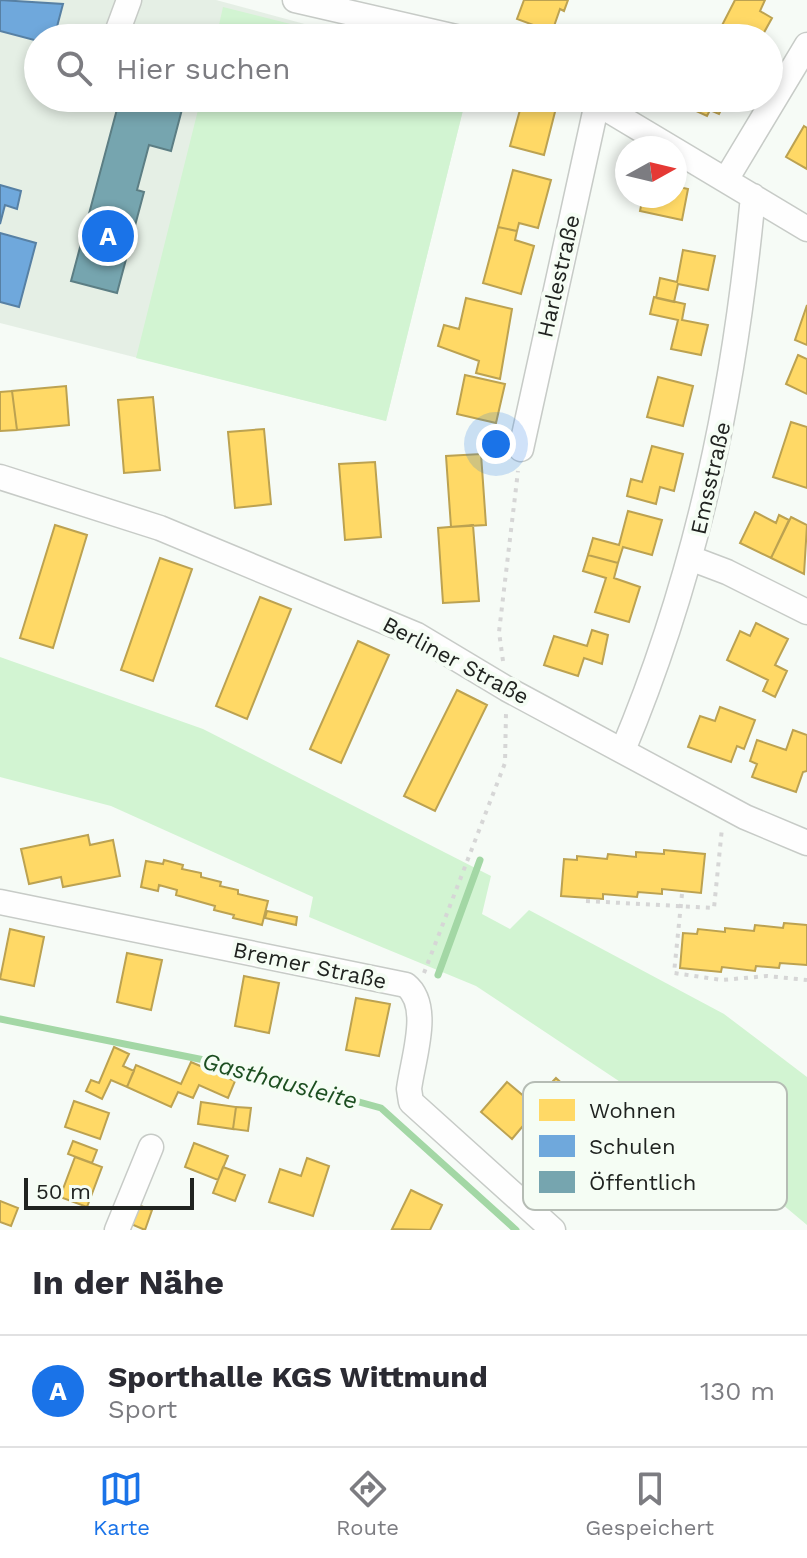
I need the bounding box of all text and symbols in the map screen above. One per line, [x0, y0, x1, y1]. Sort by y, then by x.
search box [24, 24, 783, 112]
icon: search [52, 46, 96, 90]
text: Hier suchen [116, 51, 291, 86]
north arrow [615, 136, 687, 208]
pin: A [82, 206, 134, 266]
street label: Harlestraße [532, 212, 585, 340]
street label: Emsstraße [685, 419, 736, 537]
your location [476, 424, 516, 464]
street label: Berliner Straße [379, 611, 533, 709]
street label: Bremer Straße [231, 937, 389, 994]
water label: Gasthausleite [199, 1047, 361, 1115]
legend [523, 1082, 787, 1210]
text: Wohnen [589, 1098, 676, 1123]
text: Schulen [589, 1134, 676, 1159]
text: Öffentlich [589, 1170, 696, 1195]
scale bar [24, 1174, 194, 1210]
text: 50 m [36, 1179, 91, 1204]
text: In der Nähe [32, 1262, 224, 1302]
text: Sporthalle KGS Wittmund [108, 1359, 488, 1394]
text: A [49, 1376, 67, 1406]
text: 130 m [700, 1376, 775, 1406]
text: Sport [108, 1394, 177, 1424]
tab: Karte [93, 1467, 150, 1540]
tab: Route [336, 1467, 399, 1540]
tab: Gespeichert [585, 1467, 714, 1540]

